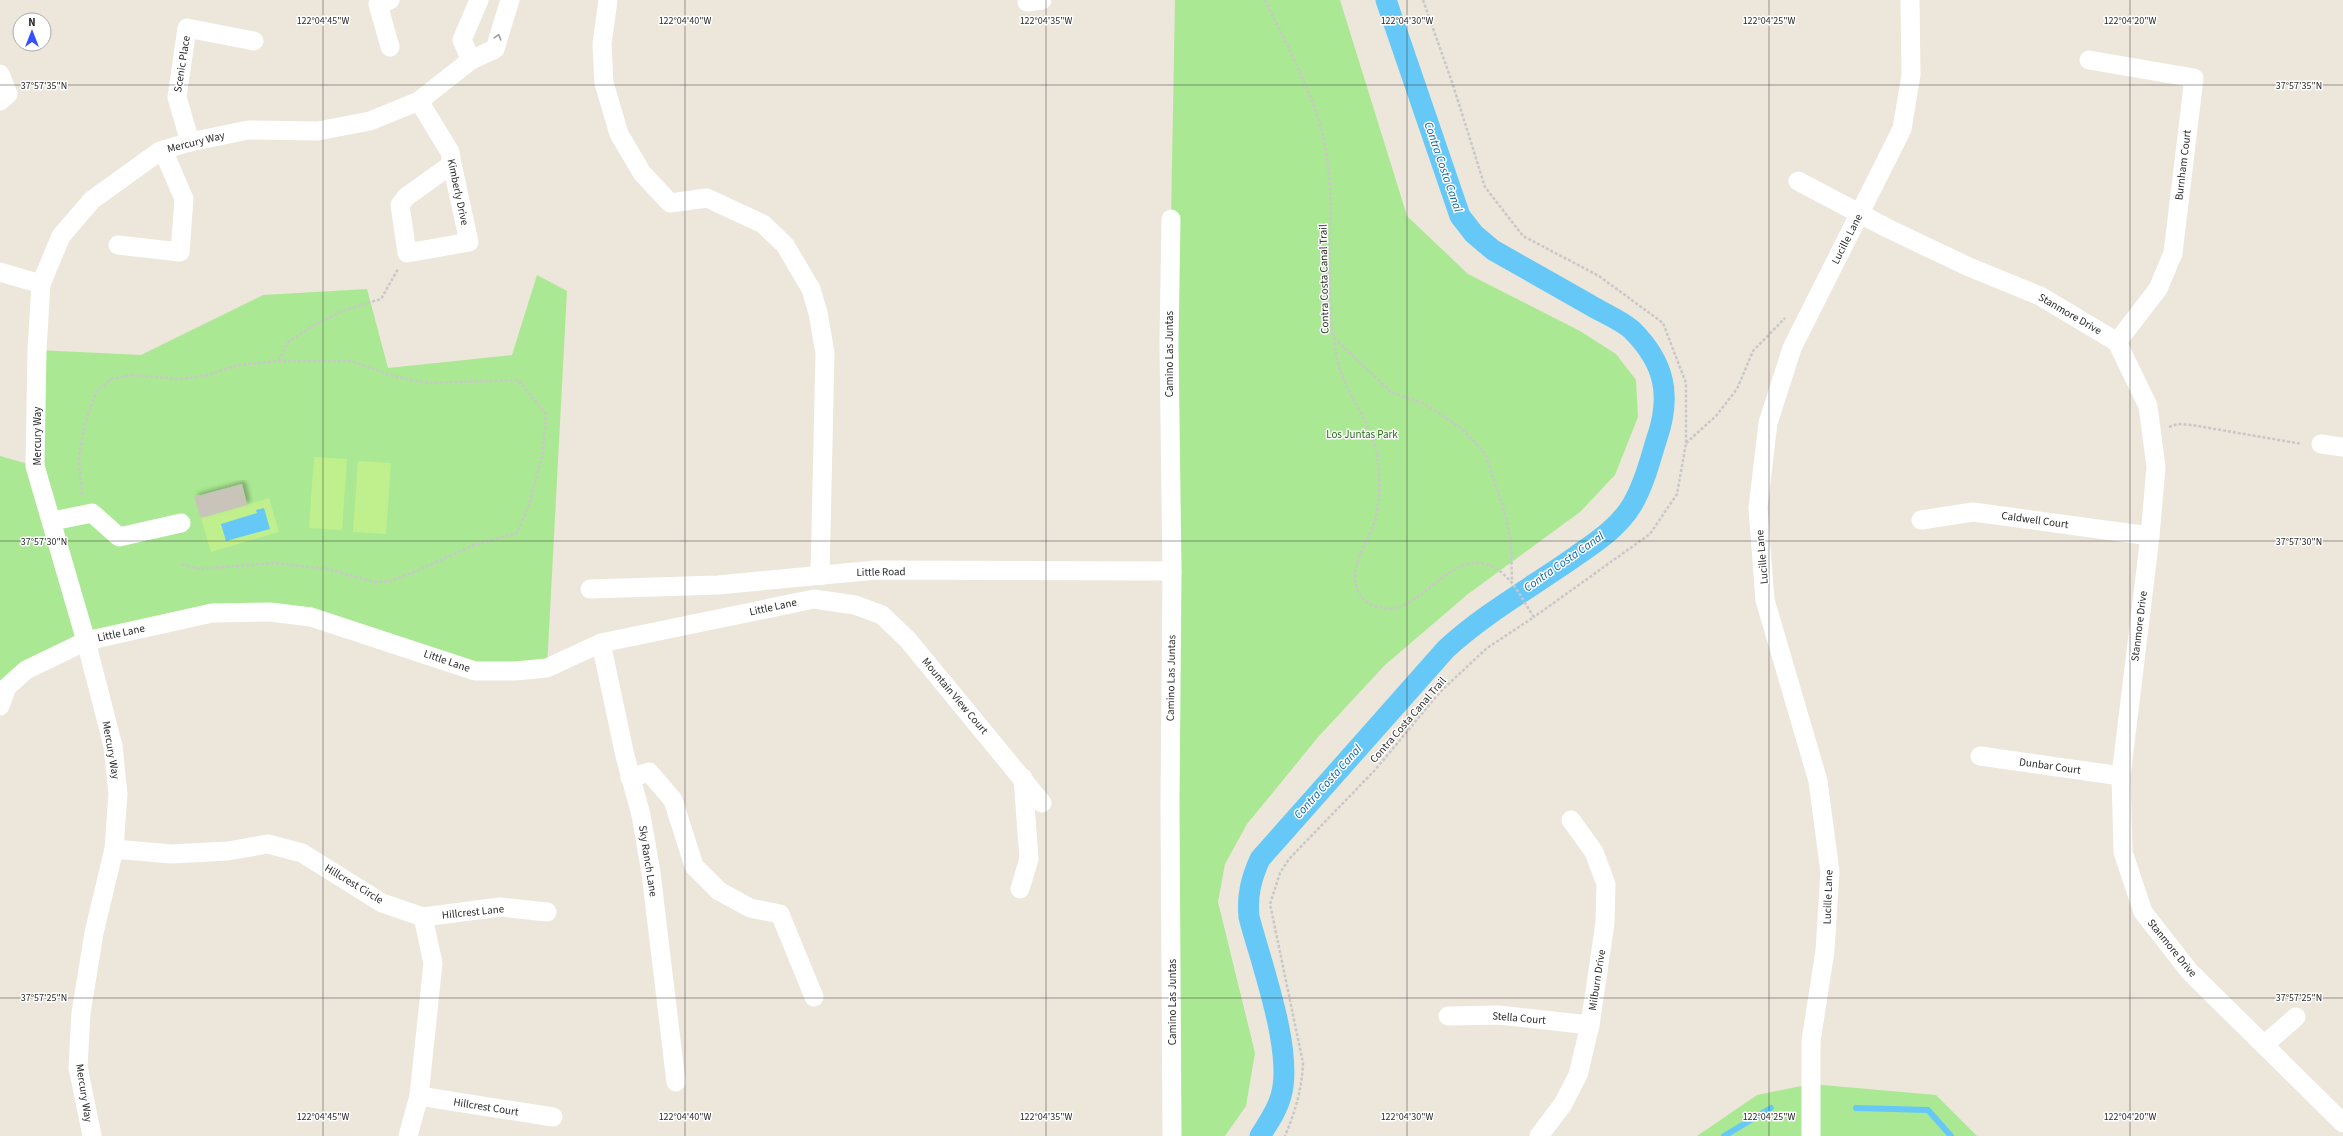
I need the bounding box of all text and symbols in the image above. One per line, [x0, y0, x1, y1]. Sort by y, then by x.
north arrow [12, 12, 52, 52]
text: 122°04'45"W [297, 14, 349, 28]
text: 122°04'40"W [659, 14, 711, 28]
text: 122°04'35"W [1020, 14, 1072, 28]
text: 122°04'30"W [1381, 14, 1433, 28]
text: 122°04'25"W [1743, 14, 1795, 28]
text: 122°04'20"W [2104, 14, 2156, 28]
text: N [28, 15, 36, 30]
street label: Scenic Place [170, 34, 194, 93]
one-way arrow [493, 34, 502, 41]
text: 37°57'35"N [21, 79, 67, 93]
text: 37°57'35"N [2276, 79, 2322, 93]
water label: Contra Costa Canal [1420, 119, 1466, 215]
street label: Mercury Way [166, 128, 226, 156]
street label: Burnham Court [2171, 129, 2195, 201]
street label: Kimberly Drive [444, 157, 472, 227]
street label: Lucille Lane [1828, 211, 1866, 267]
street label: Contra Costa Canal Trail [1316, 224, 1332, 334]
street label: Stanmore Drive [2036, 290, 2105, 339]
street label: Camino Las Juntas [1162, 310, 1177, 397]
street label: Mercury Way [30, 407, 45, 465]
park label: Los Juntas Park [1326, 427, 1398, 442]
street label: Caldwell Court [2000, 508, 2070, 532]
water label: Contra Costa Canal [1520, 528, 1608, 596]
street label: Lucille Lane [1752, 529, 1772, 585]
text: 37°57'30"N [21, 535, 67, 549]
text: 37°57'30"N [2276, 535, 2322, 549]
street label: Little Road [856, 564, 906, 580]
street label: Stanmore Drive [2127, 589, 2151, 662]
street label: Little Lane [748, 595, 799, 619]
street label: Little Lane [96, 621, 147, 645]
street label: Camino Las Juntas [1163, 634, 1179, 721]
street label: Little Lane [422, 646, 473, 676]
street label: Mountain View Court [919, 655, 992, 738]
street label: Contra Costa Canal Trail [1366, 674, 1450, 766]
street label: Mercury Way [99, 720, 123, 780]
water label: Contra Costa Canal [1290, 741, 1366, 823]
street label: Dunbar Court [2018, 754, 2082, 778]
street label: Sky Ranch Lane [635, 824, 661, 898]
street label: Hillcrest Circle [322, 861, 387, 908]
street label: Lucille Lane [1820, 869, 1836, 925]
street label: Hillcrest Lane [441, 901, 505, 923]
street label: Stanmore Drive [2144, 916, 2200, 981]
street label: Milburn Drive [1585, 948, 1609, 1012]
street label: Camino Las Juntas [1165, 958, 1180, 1045]
text: 37°57'25"N [21, 991, 67, 1005]
text: 37°57'25"N [2276, 991, 2322, 1005]
street label: Stella Court [1492, 1008, 1547, 1028]
street label: Mercury Way [72, 1063, 96, 1123]
street label: Hillcrest Court [452, 1094, 520, 1120]
text: 122°04'45"W [297, 1110, 349, 1124]
text: 122°04'40"W [659, 1110, 711, 1124]
text: 122°04'35"W [1020, 1110, 1072, 1124]
text: 122°04'30"W [1381, 1110, 1433, 1124]
text: 122°04'25"W [1743, 1110, 1795, 1124]
text: 122°04'20"W [2104, 1110, 2156, 1124]

